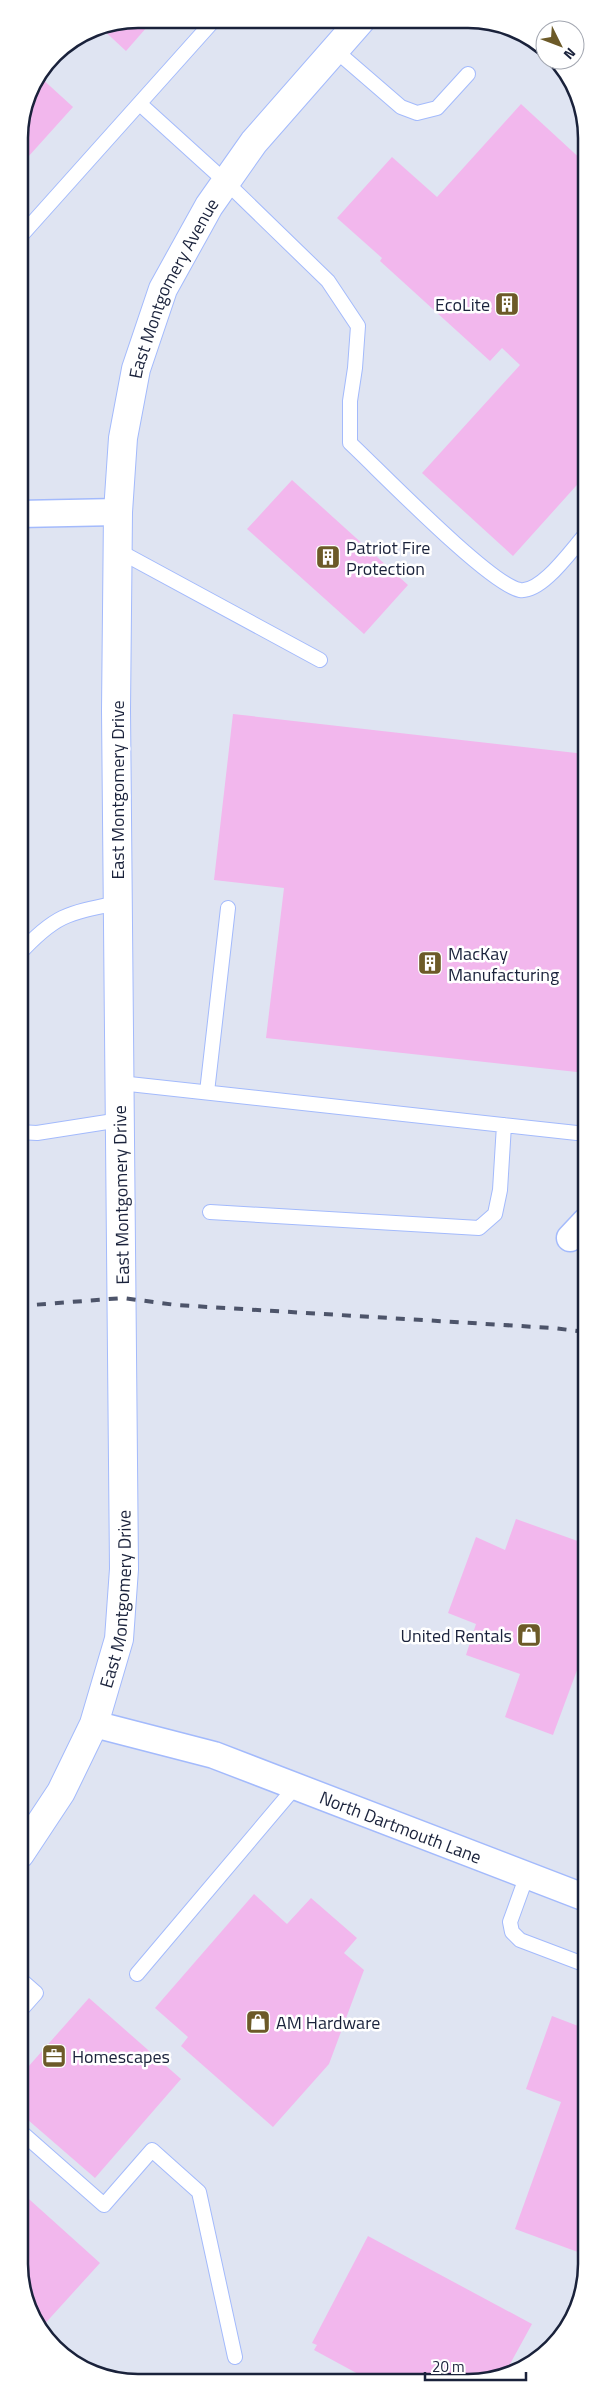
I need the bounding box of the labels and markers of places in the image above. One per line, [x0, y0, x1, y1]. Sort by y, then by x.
place label: EcoLite [435, 291, 490, 318]
building icon: EcoLite [494, 291, 520, 317]
place label: Patriot Fire Protection [346, 534, 430, 582]
building icon: Patriot Fire Protection [315, 544, 341, 570]
place label: MacKay Manufacturing [448, 940, 559, 988]
building icon: MacKay Manufacturing [417, 950, 443, 976]
place label: United Rentals [400, 1622, 512, 1649]
shop icon: United Rentals [516, 1622, 542, 1648]
shop icon: AM Hardware [245, 2009, 271, 2035]
place label: AM Hardware [276, 2009, 380, 2036]
office icon: Homescapes [41, 2043, 67, 2069]
place label: Homescapes [72, 2043, 170, 2070]

